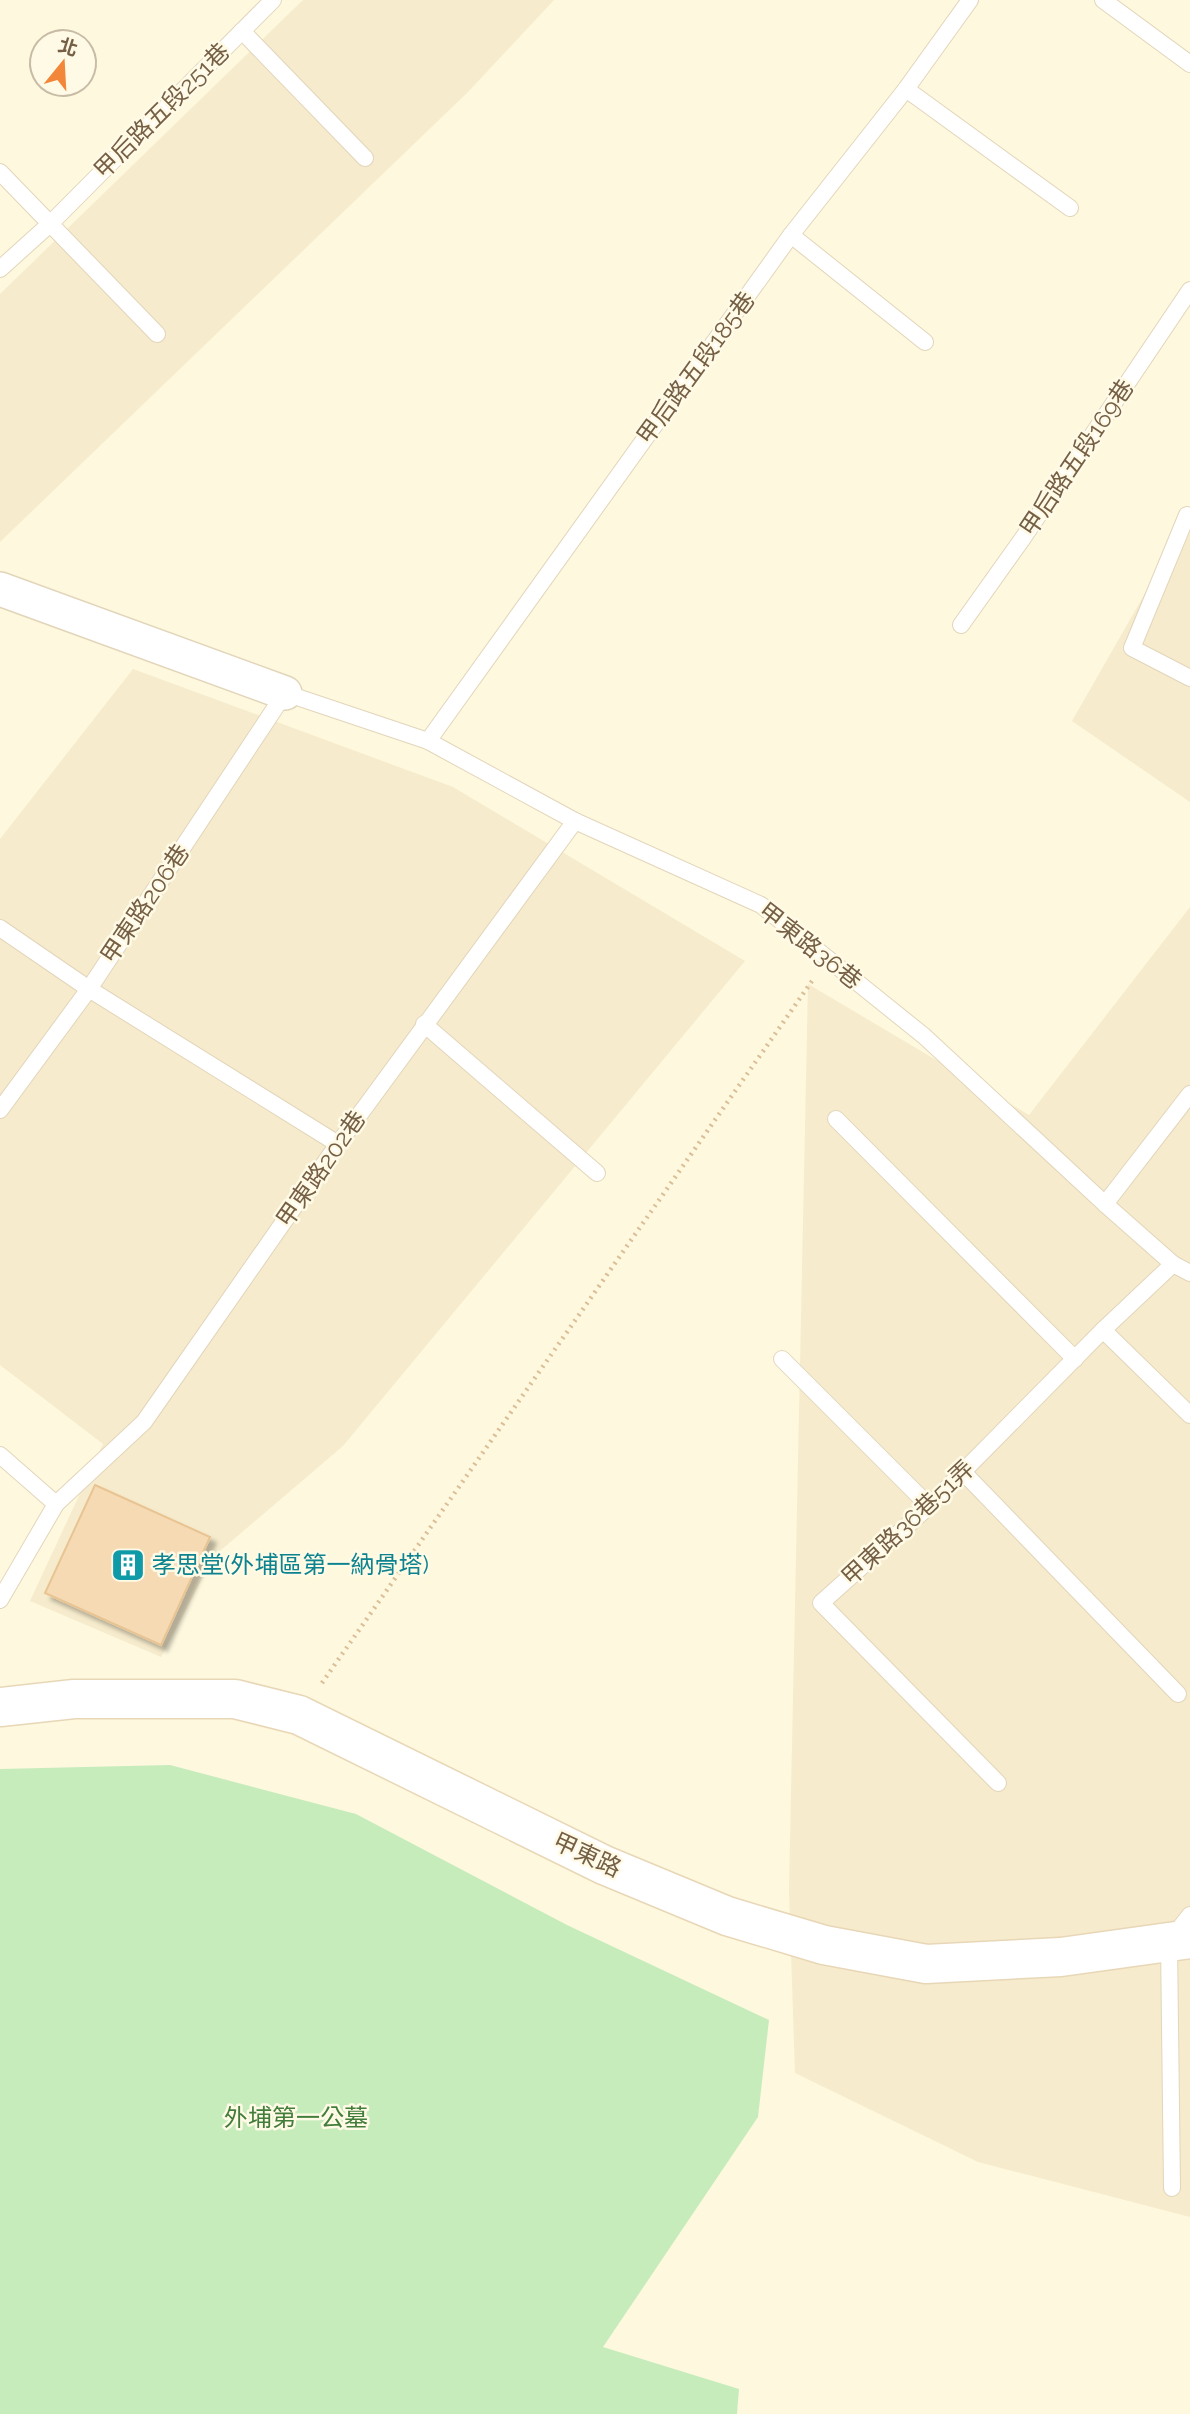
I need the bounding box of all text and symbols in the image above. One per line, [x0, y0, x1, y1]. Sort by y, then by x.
north arrow [28, 28, 98, 98]
text: 北 [56, 33, 81, 60]
street label: 甲后路五段251巷 [88, 37, 235, 184]
street label: 甲后路五段185巷 [630, 286, 761, 450]
street label: 甲后路五段169巷 [1013, 374, 1140, 542]
street label: 甲東路206巷 [94, 839, 195, 969]
street label: 甲東路36巷 [753, 896, 868, 995]
street label: 甲東路202巷 [270, 1105, 371, 1233]
street label: 甲東路36巷51弄 [835, 1454, 980, 1591]
building icon: 孝思堂(外埔區第一納骨塔) [109, 1546, 147, 1584]
place label: 孝思堂(外埔區第一納骨塔) [152, 1550, 429, 1579]
street label: 甲東路 [548, 1826, 626, 1883]
park label: 外埔第一公墓 [224, 2103, 368, 2132]

